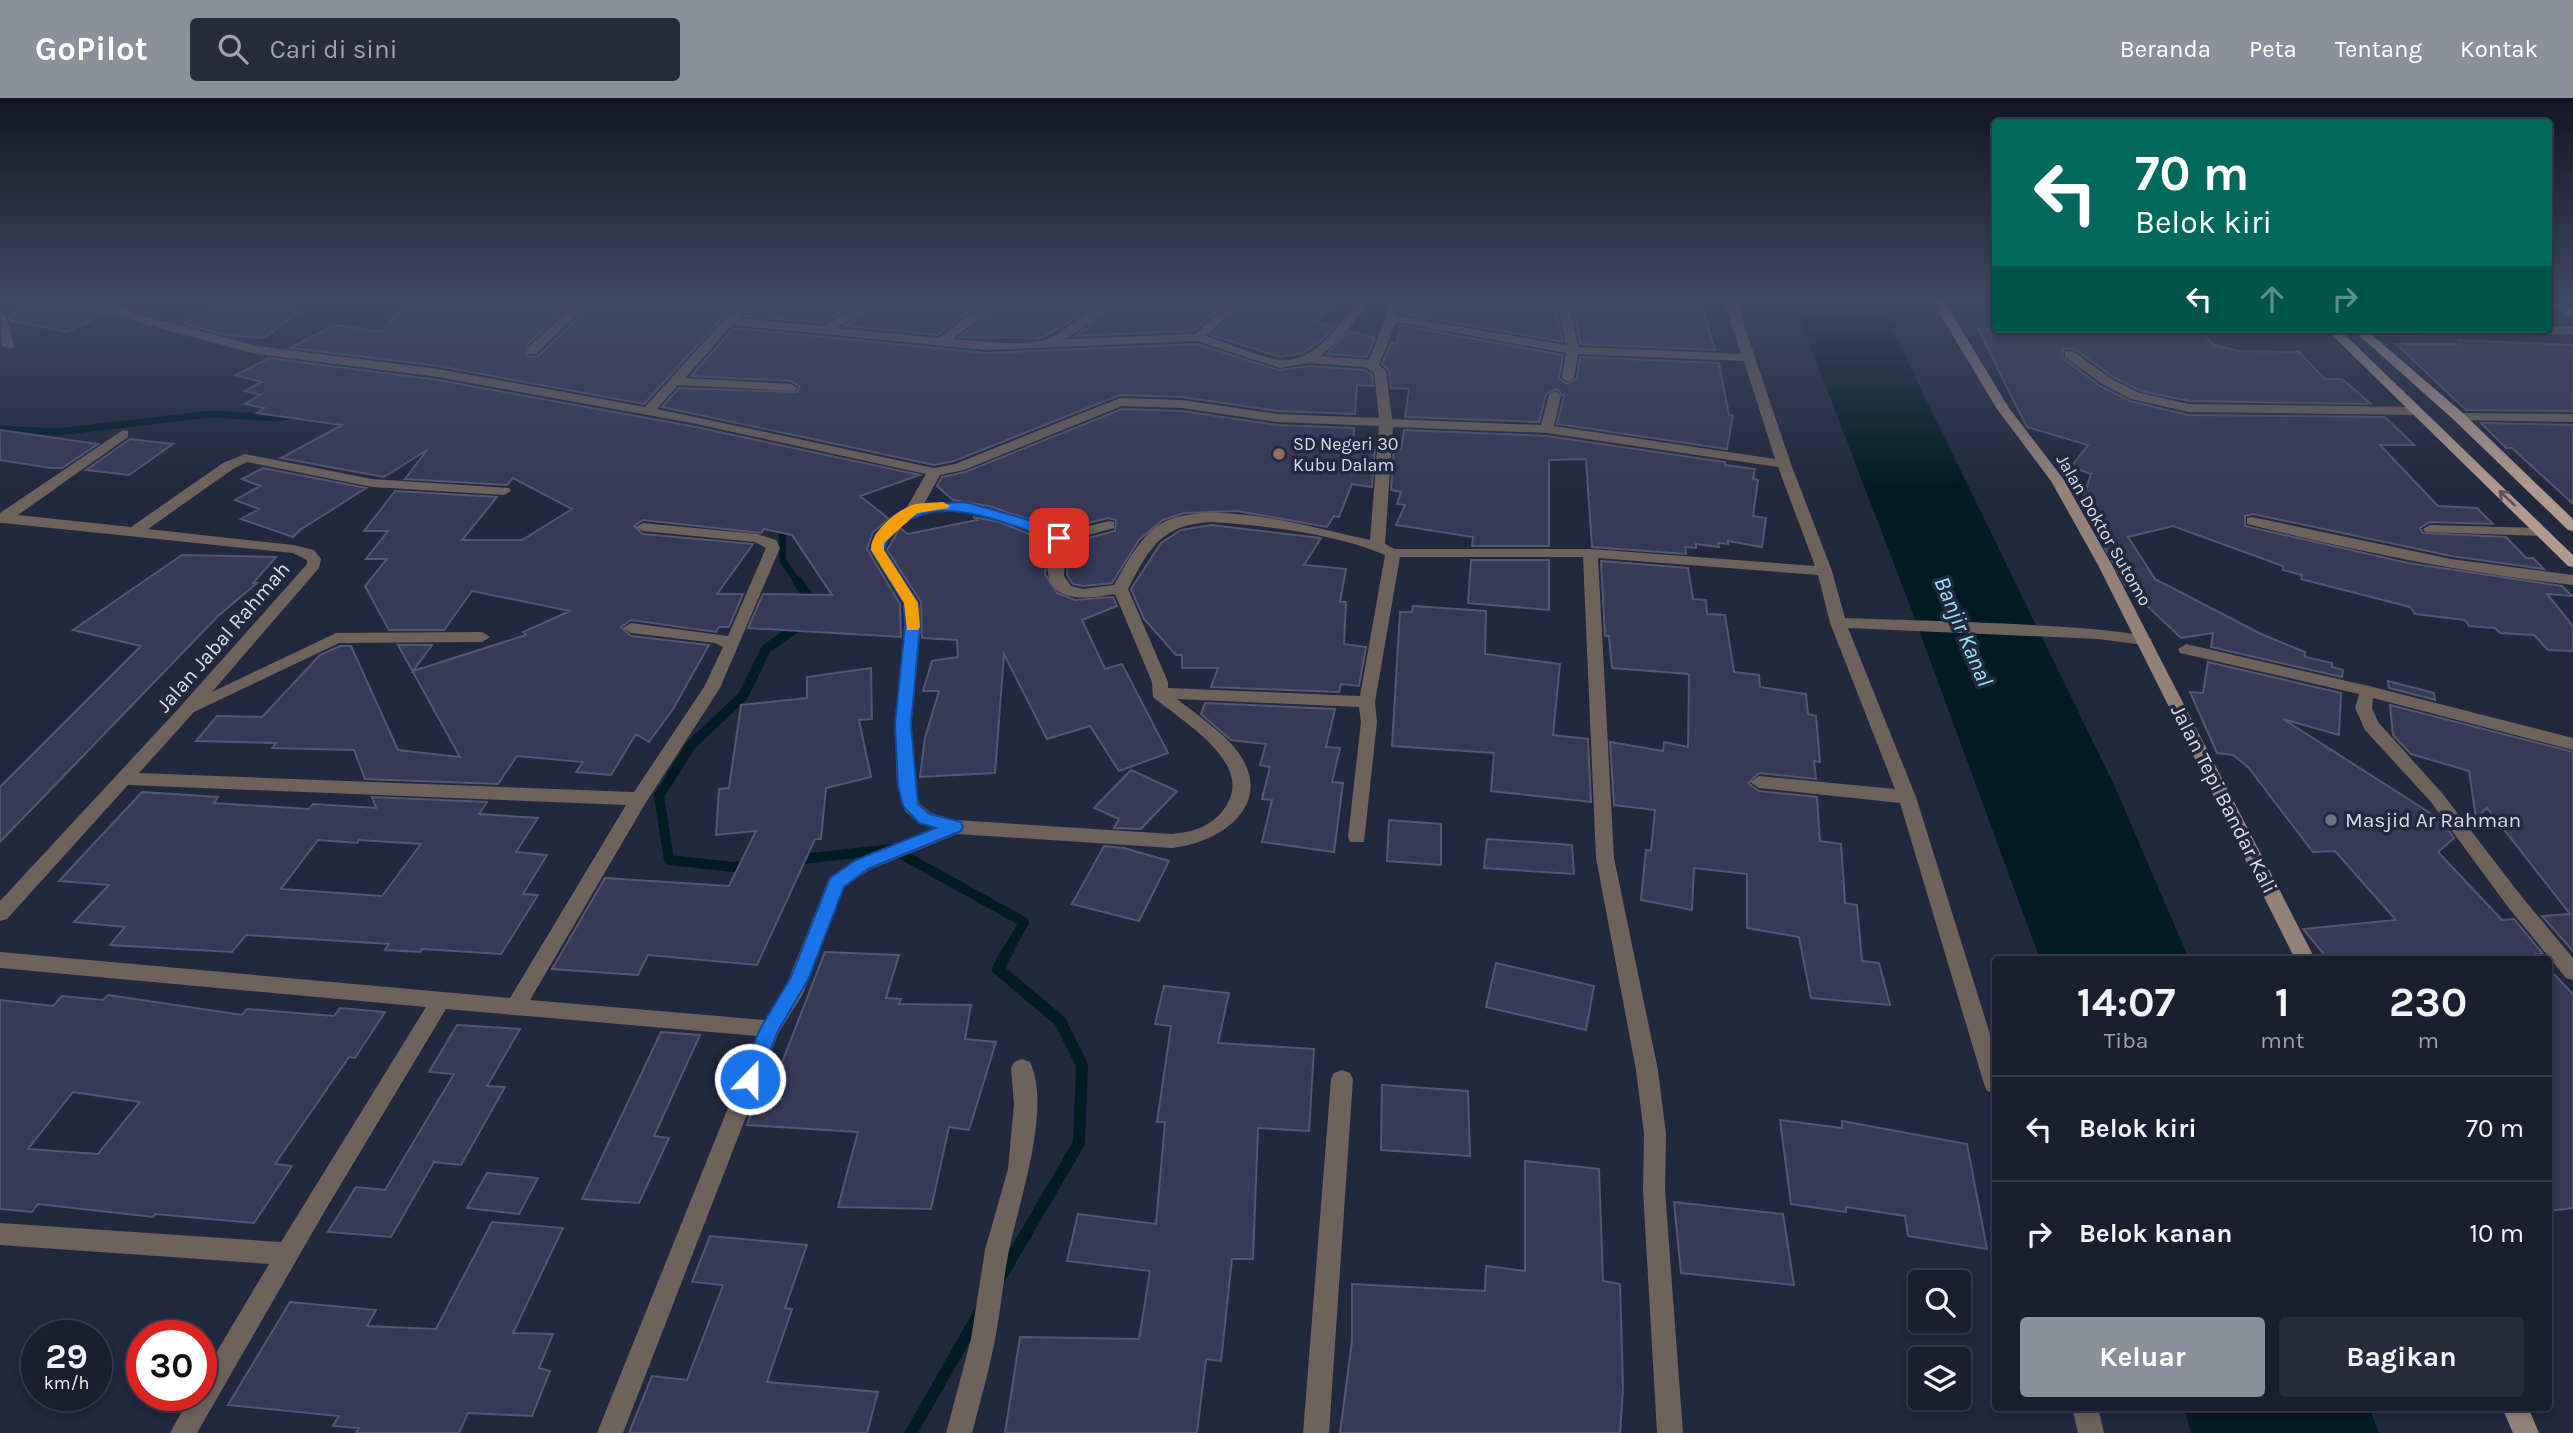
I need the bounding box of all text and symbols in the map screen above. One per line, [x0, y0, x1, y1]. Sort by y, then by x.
search box [190, 18, 680, 81]
text: GoPilot [35, 30, 148, 68]
icon: search [214, 30, 252, 68]
text: Cari di sini [270, 34, 398, 65]
text: Beranda [2120, 35, 2211, 63]
text: Peta [2249, 35, 2297, 63]
text: Tentang [2335, 35, 2422, 63]
text: Kontak [2460, 35, 2538, 63]
text: 70 m [2135, 145, 2249, 202]
icon: left [2020, 147, 2111, 238]
text: Belok kiri [2135, 204, 2272, 241]
icon: left [2180, 280, 2218, 318]
icon: ahead [2253, 280, 2291, 318]
icon: right [2326, 280, 2364, 318]
place label: SD Negeri 30 Kubu Dalam [1293, 433, 1398, 476]
marker: SD Negeri 30 Kubu Dalam [1271, 446, 1287, 462]
street label: Jalan Doktor Sutomo [2052, 450, 2156, 610]
one-way arrow [2498, 490, 2516, 507]
pin [1029, 508, 1089, 568]
icon: arrive [1040, 519, 1078, 557]
street label: Jalan Jabal Rahmah [151, 557, 295, 717]
water label: Banjir Kanal [1928, 572, 1999, 690]
street label: Jalan Tepi Bandar Kali [2166, 701, 2282, 897]
place label: Masjid Ar Rahman [2345, 808, 2521, 832]
marker: Masjid Ar Rahman [2323, 812, 2339, 828]
text: 14:07 [2077, 977, 2176, 1027]
text: 1 [2275, 977, 2290, 1027]
text: 230 [2389, 977, 2467, 1027]
text: Tiba [2104, 1027, 2148, 1054]
text: mnt [2260, 1027, 2304, 1054]
text: m [2417, 1027, 2439, 1054]
position arrow [713, 1042, 787, 1116]
icon: left [2020, 1110, 2058, 1148]
text: Belok kiri [2079, 1113, 2197, 1144]
text: 70 m [2466, 1113, 2524, 1144]
icon: right [2020, 1215, 2058, 1253]
text: Belok kanan [2079, 1218, 2232, 1249]
text: 10 m [2469, 1218, 2524, 1249]
map controls [1908, 1270, 1971, 1410]
button: search [1908, 1270, 1971, 1333]
button: Keluar [2020, 1317, 2265, 1397]
button: Bagikan [2279, 1317, 2524, 1397]
speed limit sign: 30 [126, 1320, 217, 1411]
text: 29 [45, 1336, 88, 1377]
button: layers [1908, 1347, 1971, 1410]
text: km/h [44, 1372, 89, 1394]

